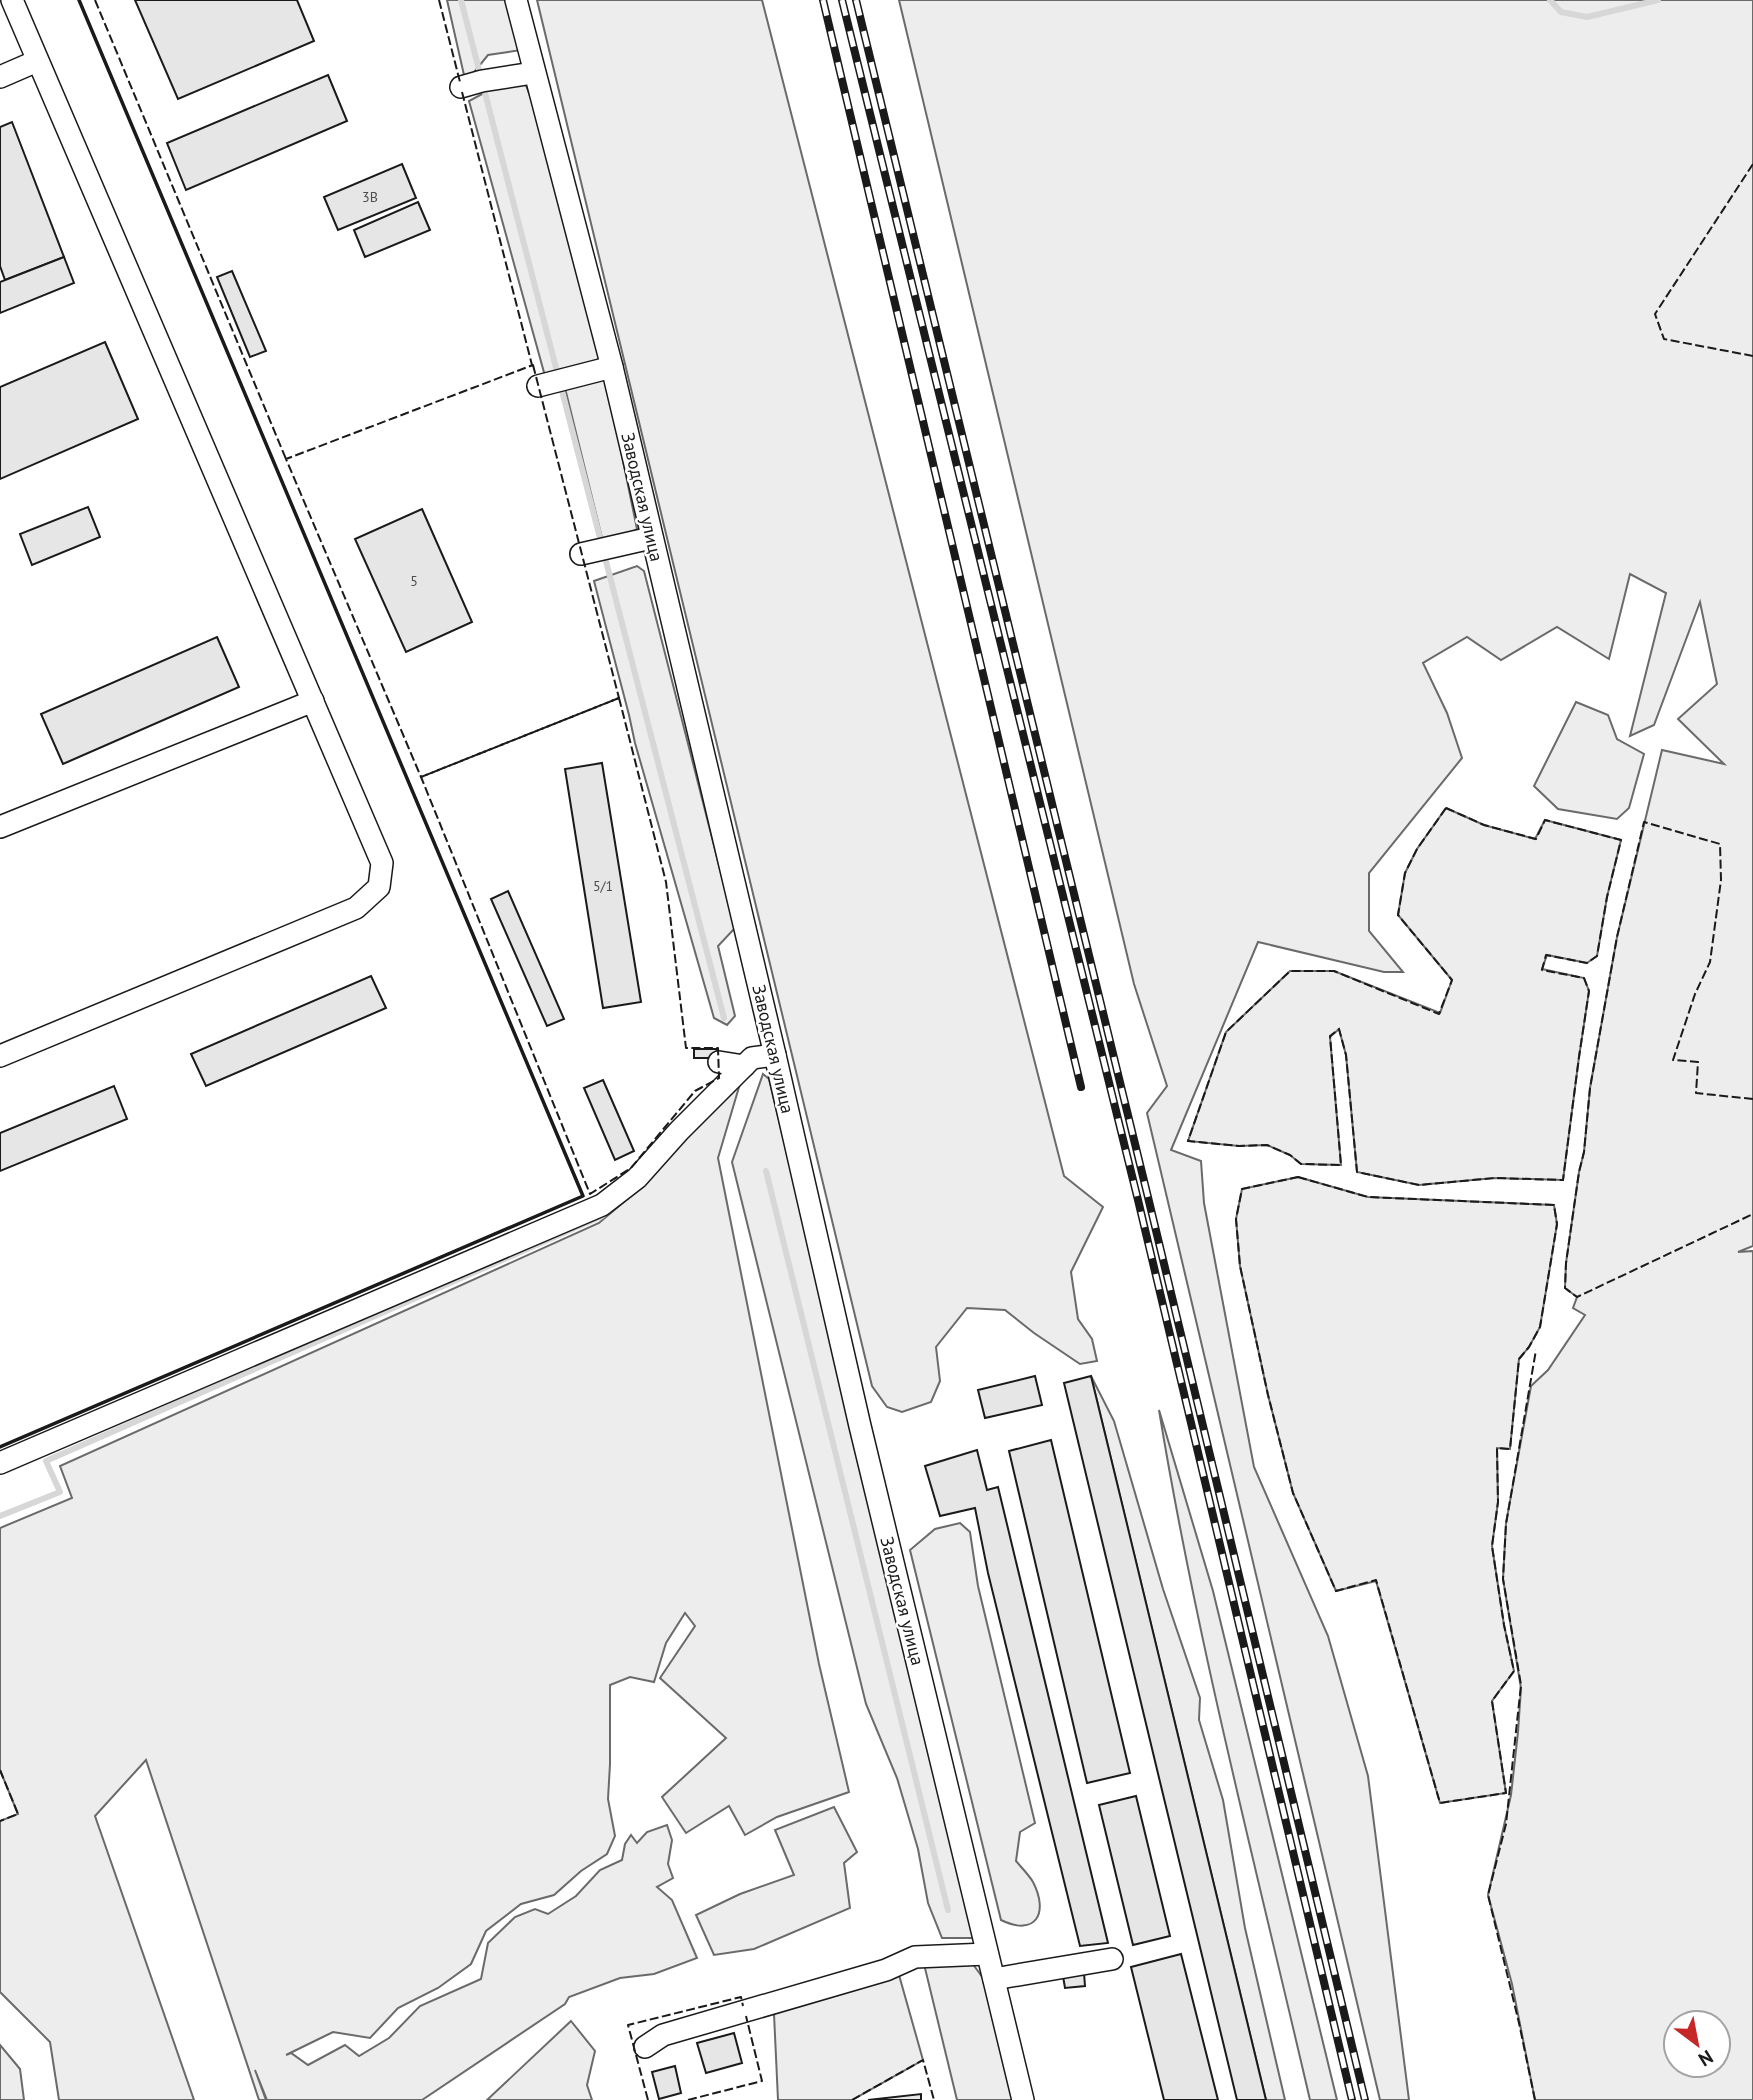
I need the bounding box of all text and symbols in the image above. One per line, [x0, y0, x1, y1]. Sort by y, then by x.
house number: 3В [362, 188, 378, 206]
street label: Заводская улица [616, 430, 669, 564]
house number: 5 [410, 572, 418, 590]
house number: 5/1 [593, 877, 613, 895]
street label: Заводская улица [747, 982, 800, 1116]
street label: Заводская улица [875, 1534, 930, 1668]
north arrow [1662, 2009, 1732, 2079]
text: N [1694, 2045, 1718, 2072]

